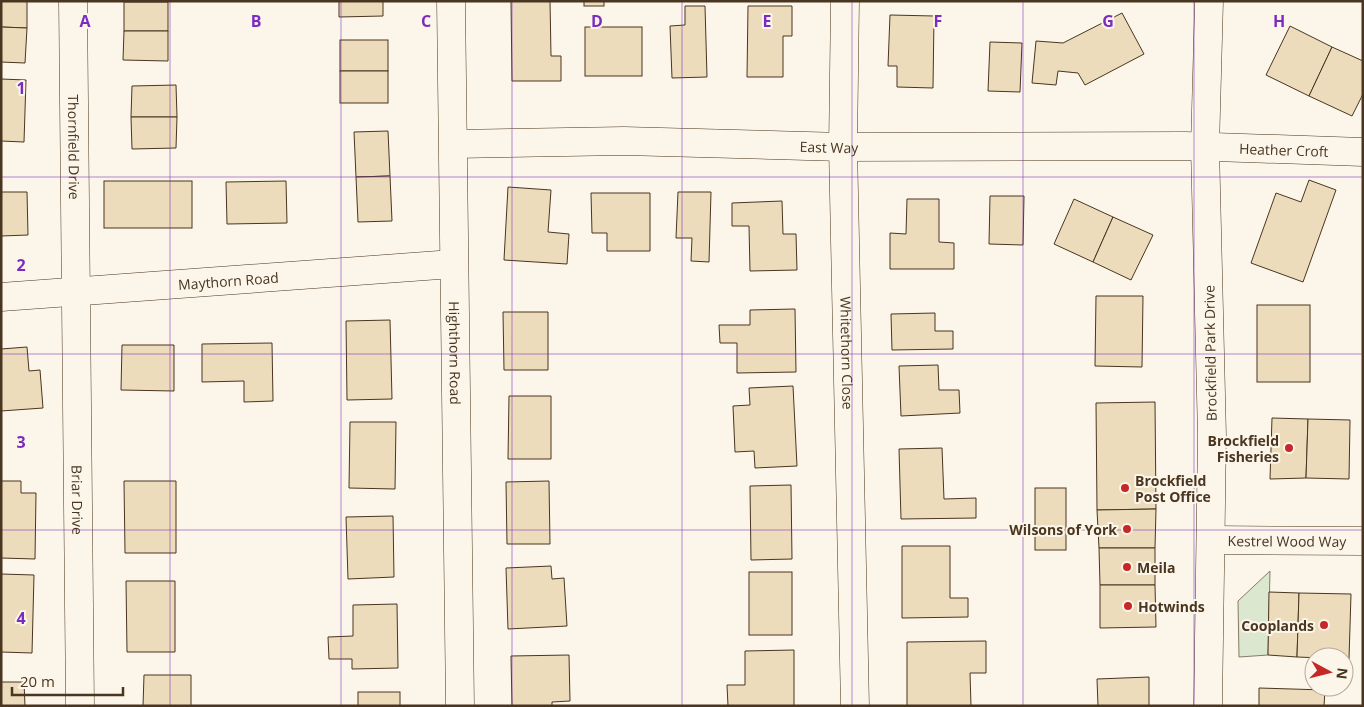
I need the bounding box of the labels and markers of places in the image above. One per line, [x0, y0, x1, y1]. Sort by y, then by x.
place label: Brockfield Fisheries [1208, 431, 1279, 466]
marker: Brockfield Fisheries [1283, 442, 1295, 454]
place label: Brockfield Post Office [1135, 471, 1211, 506]
marker: Brockfield Post Office [1119, 482, 1131, 494]
place label: Wilsons of York [1009, 520, 1117, 539]
marker: Wilsons of York [1121, 523, 1133, 535]
place label: Meila [1137, 558, 1175, 577]
marker: Meila [1121, 561, 1133, 573]
place label: Hotwinds [1138, 597, 1205, 616]
marker: Hotwinds [1122, 600, 1134, 612]
place label: Cooplands [1241, 616, 1314, 635]
marker: Cooplands [1318, 619, 1330, 631]

